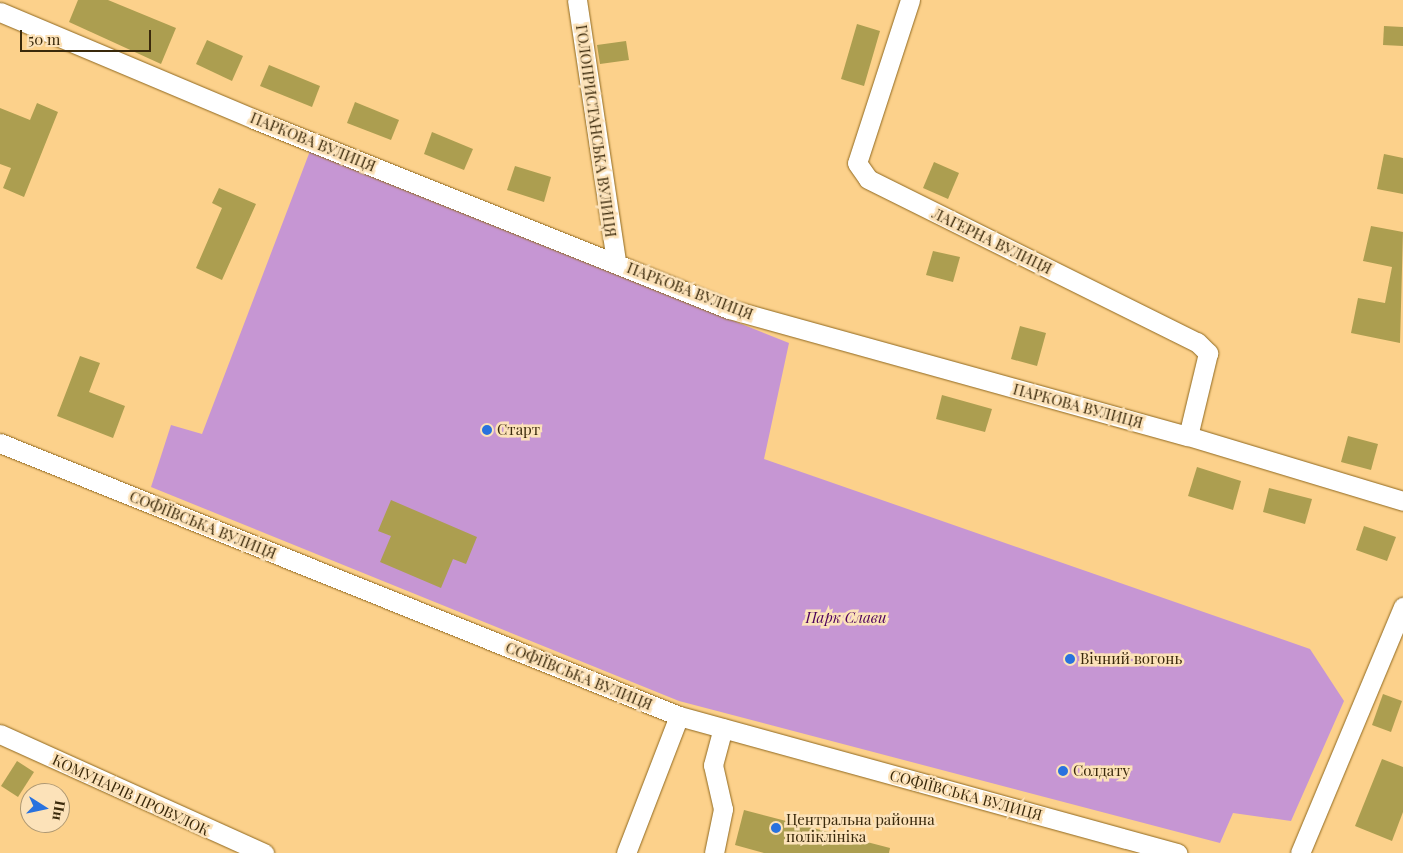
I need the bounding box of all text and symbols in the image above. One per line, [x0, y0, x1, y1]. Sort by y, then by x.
scale bar [22, 20, 154, 52]
street label: ГОЛОПРИСТАНСЬКА ВУЛИЦЯ [572, 24, 620, 238]
text: 50 m [28, 29, 60, 49]
street label: ПАРКОВА ВУЛИЦЯ [248, 109, 378, 175]
street label: ЛАГЕРНА ВУЛИЦЯ [929, 204, 1055, 278]
street label: ПАРКОВА ВУЛИЦЯ [624, 259, 756, 323]
street label: ПАРКОВА ВУЛИЦЯ [1011, 380, 1145, 432]
place label: Старт [497, 421, 540, 439]
marker: Старт [481, 424, 493, 436]
street label: СОФІЇВСЬКА ВУЛИЦЯ [127, 487, 279, 563]
park label: Парк Слави [806, 609, 886, 627]
street label: СОФІЇВСЬКА ВУЛИЦЯ [503, 638, 655, 714]
place label: Вічний вогонь [1080, 650, 1182, 668]
marker: Вічний вогонь [1064, 653, 1076, 665]
street label: КОМУНАРІВ ПРОВУЛОК [49, 751, 213, 839]
place label: Солдату [1073, 762, 1130, 780]
marker: Солдату [1057, 765, 1069, 777]
street label: СОФІЇВСЬКА ВУЛИЦЯ [888, 766, 1044, 824]
north arrow [20, 783, 70, 833]
text: Пн [48, 799, 70, 822]
place label: Центральна районна поліклініка [786, 810, 935, 845]
marker: Центральна районна поліклініка [770, 822, 782, 834]

